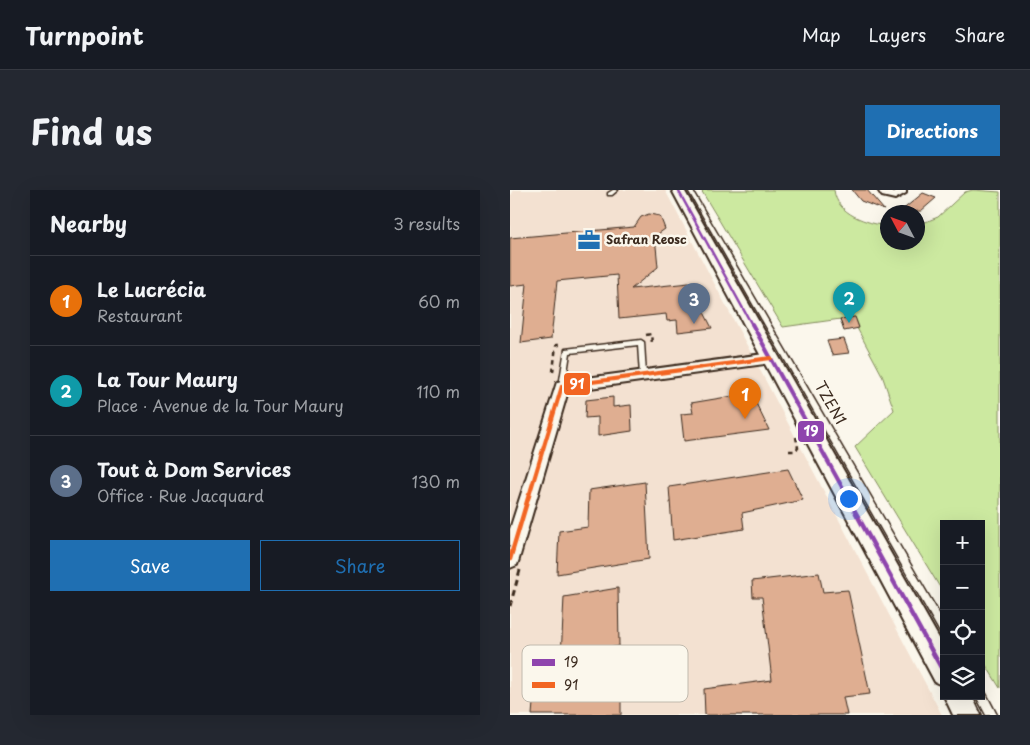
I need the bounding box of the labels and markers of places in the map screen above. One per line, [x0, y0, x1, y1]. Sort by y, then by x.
office icon: Safran Reosc [576, 227, 602, 253]
place label: Safran Reosc [606, 230, 687, 248]
pin: 2 [833, 282, 865, 323]
pin: 3 [678, 283, 710, 324]
pin: 1 [729, 378, 761, 419]

